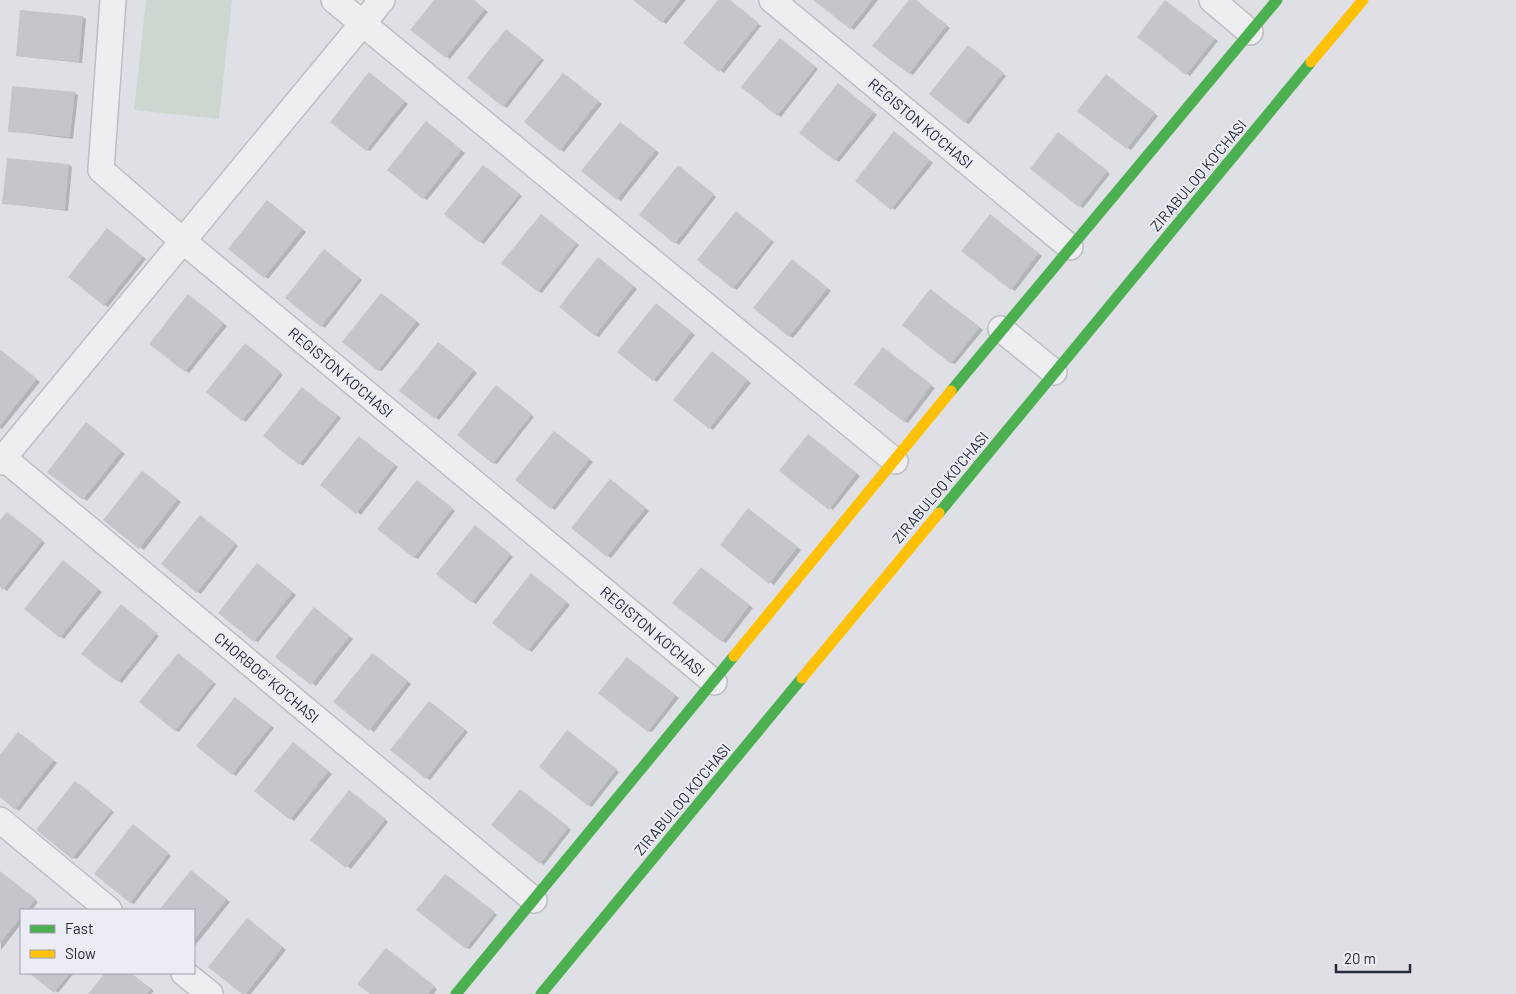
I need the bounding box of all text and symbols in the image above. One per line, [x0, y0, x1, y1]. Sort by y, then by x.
street label: REGISTON KO'CHASI [865, 74, 977, 172]
street label: ZIRABULOQ KO'CHASI [1146, 116, 1250, 234]
street label: REGISTON KO'CHASI [285, 323, 397, 421]
street label: ZIRABULOQ KO'CHASI [888, 428, 992, 546]
street label: REGISTON KO'CHASI [597, 582, 709, 680]
street label: CHORBOG' KO'CHASI [211, 628, 323, 726]
street label: ZIRABULOQ KO'CHASI [630, 740, 734, 858]
legend [20, 909, 195, 974]
text: Fast [65, 919, 93, 937]
scale bar [1336, 942, 1410, 974]
text: Slow [65, 944, 96, 962]
text: 20 m [1344, 949, 1376, 967]

